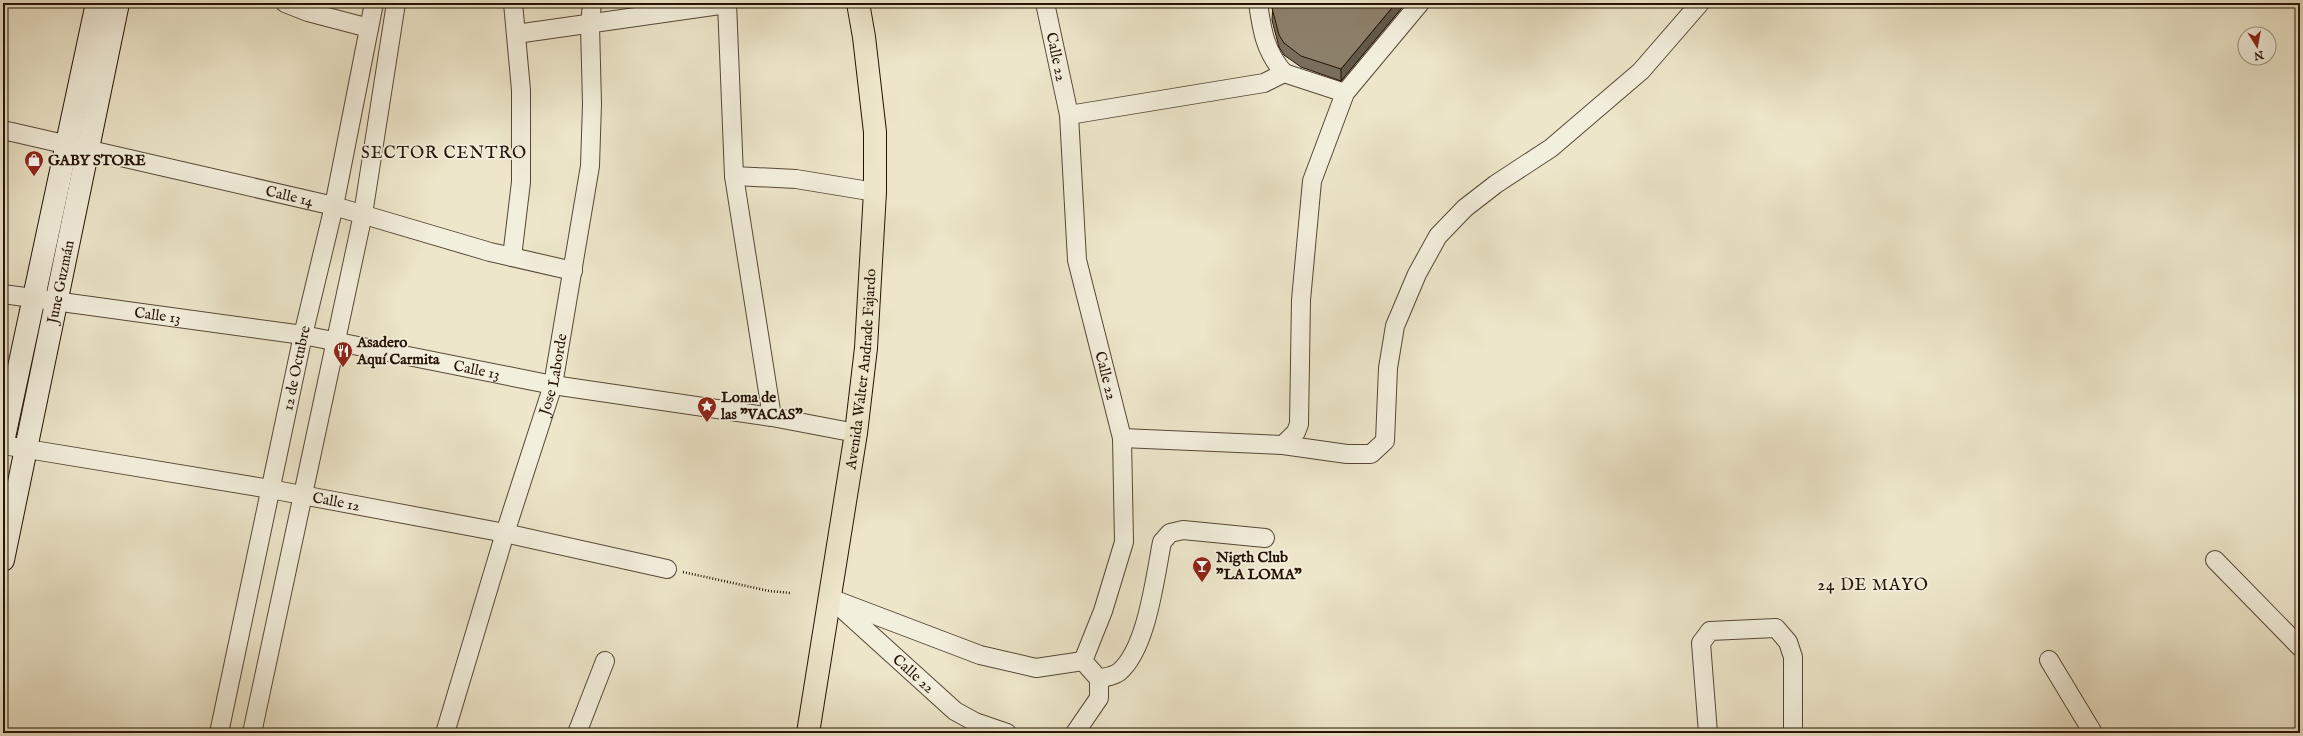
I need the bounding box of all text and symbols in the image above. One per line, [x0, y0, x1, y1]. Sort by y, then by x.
north arrow [2237, 26, 2277, 66]
street label: Calle 22 [1042, 31, 1071, 83]
text: N [2252, 47, 2266, 63]
district label: SECTOR CENTRO [361, 143, 527, 164]
shop icon: GABY STORE [23, 149, 45, 177]
place label: GABY STORE [48, 151, 146, 170]
street label: Calle 14 [264, 182, 316, 211]
street label: June Guzmán [43, 239, 79, 327]
street label: Avenida Walter Andrade Fajardo [841, 268, 881, 472]
street label: Calle 13 [133, 303, 182, 328]
street label: 12 de Octubre [278, 324, 315, 412]
street label: Jose Laborde [534, 332, 572, 419]
place label: Asadero Aquí Carmita [356, 333, 440, 369]
restaurant icon: Asadero Aquí Carmita [332, 340, 354, 368]
street label: Calle 22 [1090, 349, 1121, 402]
street label: Calle 13 [452, 356, 501, 384]
place label: Loma de las "VACAS" [720, 388, 803, 424]
place icon: Loma de las "VACAS" [696, 395, 718, 423]
street label: Calle 12 [311, 488, 362, 516]
place label: Nigth Club "LA LOMA" [1215, 548, 1302, 584]
bar icon: Nigth Club "LA LOMA" [1191, 555, 1213, 583]
district label: 24 DE MAYO [1817, 575, 1929, 596]
street label: Calle 22 [888, 650, 938, 698]

